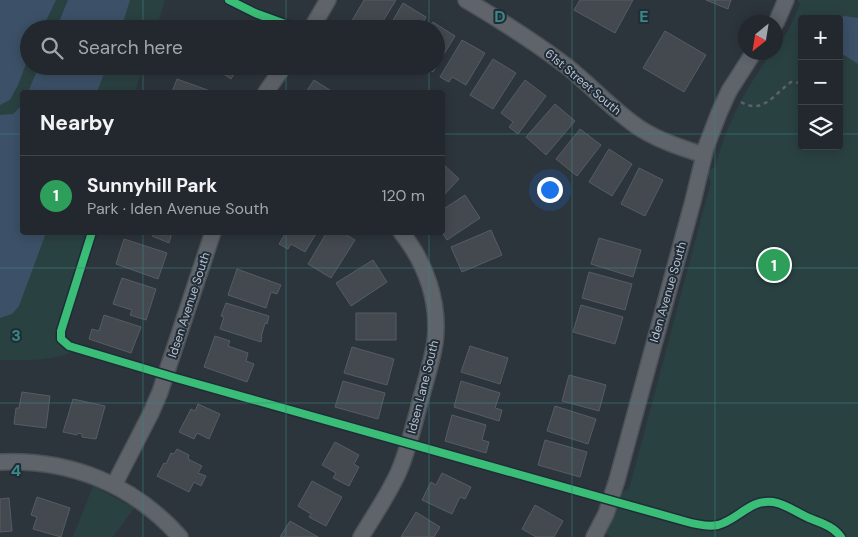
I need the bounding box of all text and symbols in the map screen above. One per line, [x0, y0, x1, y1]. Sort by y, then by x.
text: D [494, 6, 506, 27]
text: E [639, 6, 649, 27]
north arrow [738, 15, 783, 60]
map controls [798, 15, 843, 150]
button: + [798, 15, 843, 60]
search box [20, 20, 445, 75]
icon: search [38, 34, 66, 62]
text: Search here [78, 35, 183, 60]
street label: 61st Street South [542, 45, 624, 119]
button: − [798, 60, 843, 105]
button: layers [798, 105, 843, 150]
text: Nearby [40, 109, 114, 137]
text: Sunnyhill Park [87, 173, 217, 198]
your location [537, 177, 563, 203]
text: 1 [53, 185, 59, 206]
text: 120 m [381, 185, 425, 206]
text: Park · Iden Avenue South [87, 198, 269, 219]
street label: Iden Avenue South [646, 240, 690, 344]
pin: 1 [758, 246, 790, 284]
street label: Idsen Avenue South [164, 250, 214, 360]
text: 3 [11, 325, 21, 346]
street label: Idsen Lane South [404, 339, 442, 435]
text: 4 [11, 460, 21, 481]

